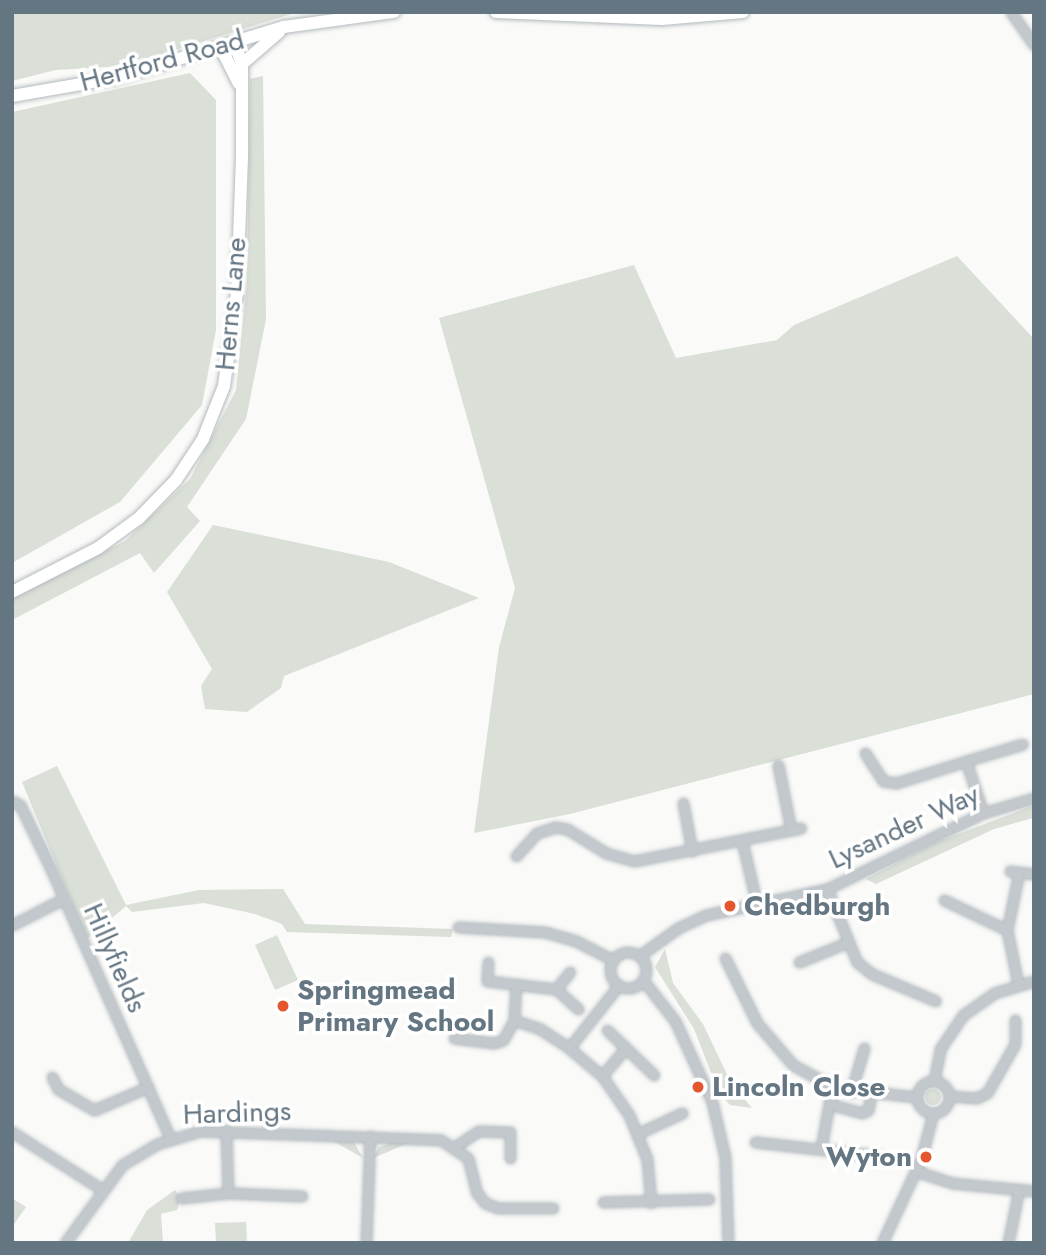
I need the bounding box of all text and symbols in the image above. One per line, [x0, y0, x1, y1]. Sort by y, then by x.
street label: Hertford Road [76, 23, 248, 99]
street label: Herns Lane [208, 236, 254, 372]
street label: Lysander Way [824, 778, 984, 876]
place label: Chedburgh [744, 889, 890, 923]
street label: Hillyfields [76, 898, 154, 1018]
marker: Chedburgh [722, 898, 738, 914]
place label: Springmead Primary School [297, 973, 494, 1039]
marker: Springmead Primary School [275, 998, 291, 1014]
place label: Lincoln Close [712, 1070, 886, 1104]
marker: Lincoln Close [690, 1079, 706, 1095]
street label: Hardings [182, 1094, 292, 1132]
place label: Wyton [826, 1140, 912, 1174]
marker: Wyton [918, 1149, 934, 1165]

